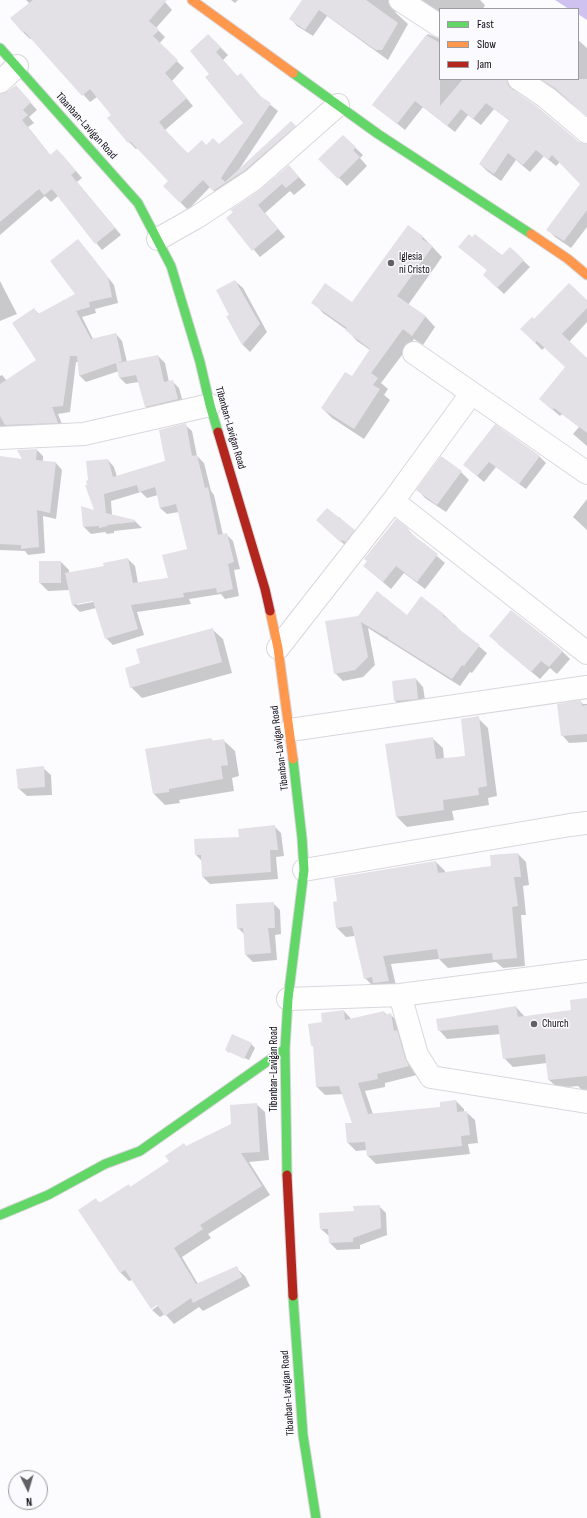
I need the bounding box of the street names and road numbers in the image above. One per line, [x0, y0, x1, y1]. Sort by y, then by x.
street label: Tibanban-Lavigan Road [53, 90, 119, 162]
street label: Tibanban-Lavigan Road [212, 385, 248, 471]
street label: Tibanban-Lavigan Road [268, 705, 292, 791]
street label: Tibanban-Lavigan Road [267, 1026, 281, 1112]
street label: Tibanban-Lavigan Road [278, 1350, 298, 1436]

